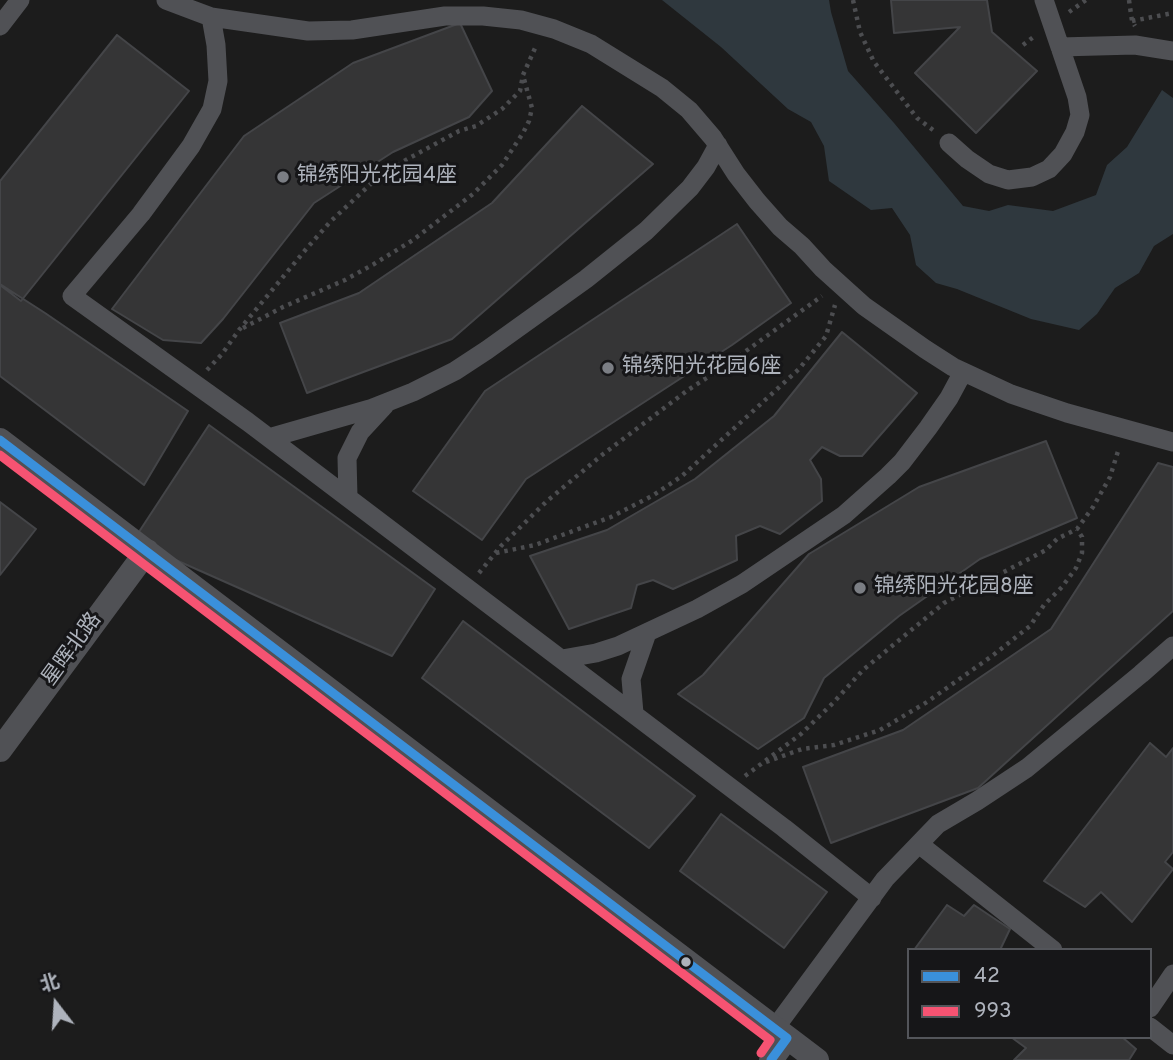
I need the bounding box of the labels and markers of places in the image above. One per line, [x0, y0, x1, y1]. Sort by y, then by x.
place label: 锦绣阳光花园4座 [297, 164, 457, 190]
marker: 锦绣阳光花园4座 [275, 169, 291, 185]
place label: 锦绣阳光花园6座 [622, 355, 782, 381]
marker: 锦绣阳光花园6座 [600, 360, 616, 376]
place label: 锦绣阳光花园8座 [874, 575, 1034, 601]
marker: 锦绣阳光花园8座 [852, 580, 868, 596]
unlabelled marker [679, 955, 693, 969]

